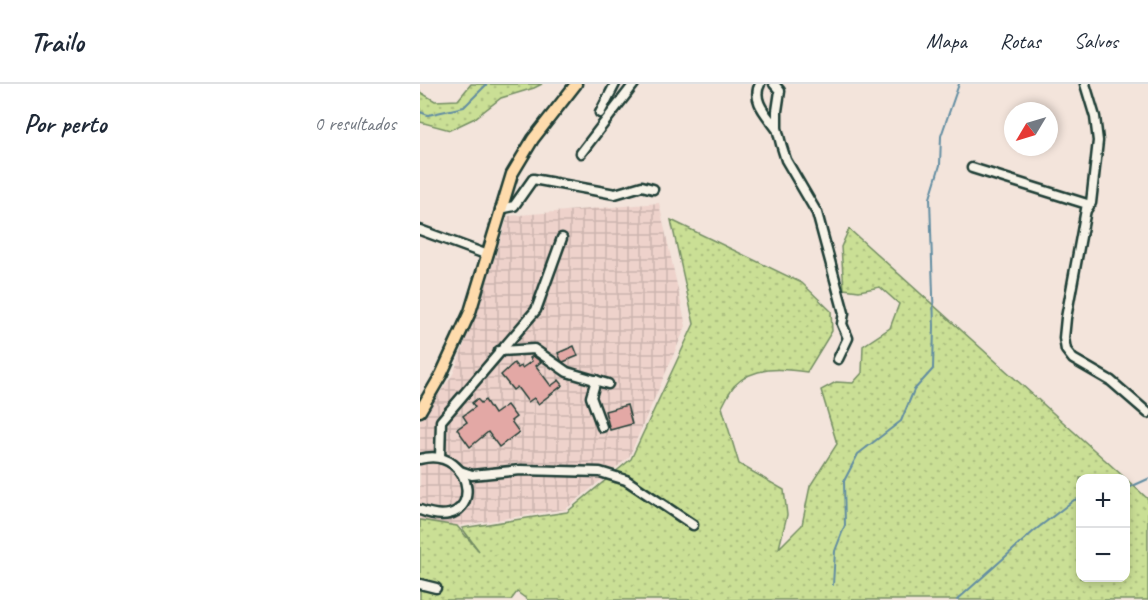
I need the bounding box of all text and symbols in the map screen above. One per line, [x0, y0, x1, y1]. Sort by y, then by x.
text: Trailo [30, 24, 84, 59]
text: Mapa [926, 28, 967, 54]
text: Rotas [1000, 28, 1041, 54]
text: Salvos [1074, 28, 1118, 54]
north arrow [1004, 102, 1058, 156]
text: Por perto [24, 107, 106, 140]
text: 0 resultados [314, 111, 396, 136]
map controls [1076, 474, 1130, 582]
button: + [1076, 474, 1130, 528]
button: − [1076, 528, 1130, 582]

